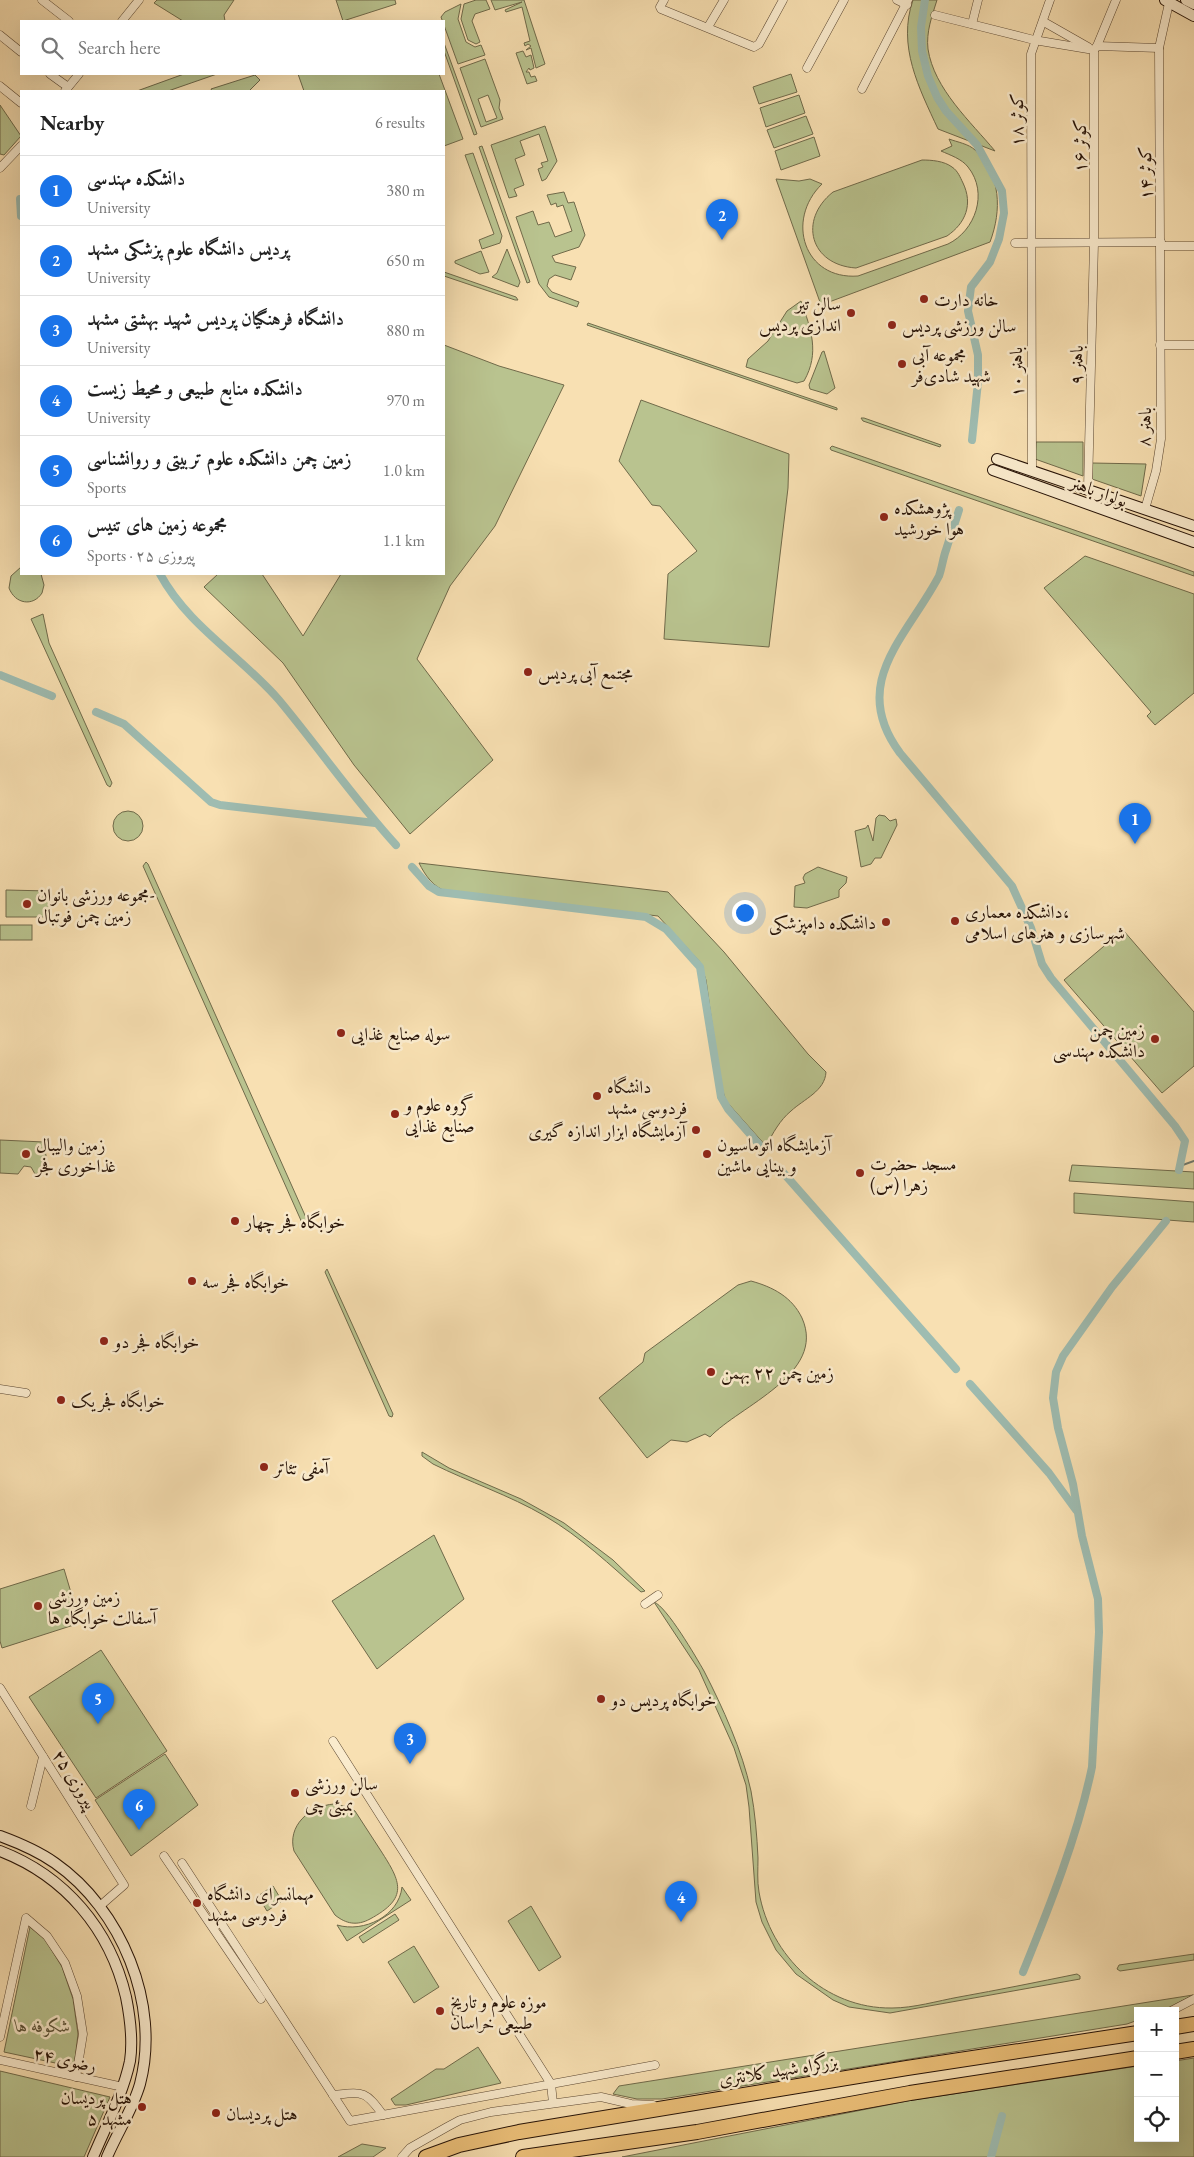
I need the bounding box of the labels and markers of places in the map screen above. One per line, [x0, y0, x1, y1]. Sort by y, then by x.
pin: 2 [706, 199, 738, 240]
place label: خانه دارت [934, 288, 999, 311]
place label: سالن تیر اندازی پردیس [759, 292, 841, 337]
marker: خانه دارت [918, 293, 930, 305]
marker: سالن تیر اندازی پردیس [845, 307, 857, 319]
place label: سالن ورزشی پردیس [902, 314, 1017, 339]
marker: سالن ورزشی پردیس [886, 319, 898, 331]
place label: مجموعه آبی شهید شادی‌فر [910, 343, 991, 388]
marker: مجموعه آبی شهید شادی‌فر [896, 358, 908, 370]
place label: پژوهشکده هوا خورشید [894, 496, 964, 540]
marker: پژوهشکده هوا خورشید [878, 511, 890, 523]
place label: مجتمع آبی پردیس [538, 661, 633, 689]
marker: مجتمع آبی پردیس [522, 666, 534, 678]
pin: 1 [1119, 803, 1151, 844]
place label: مجموعه ورزشی بانوان- زمین چمن فوتبال [37, 883, 155, 928]
marker: مجموعه ورزشی بانوان- زمین چمن فوتبال [21, 898, 33, 910]
place label: دانشکده معماری، شهرسازی و هنرهای اسلامی [965, 900, 1125, 945]
place label: دانشکده دامپزشکی [769, 911, 876, 936]
marker: دانشکده معماری، شهرسازی و هنرهای اسلامی [949, 915, 961, 927]
marker: دانشکده دامپزشکی [880, 916, 892, 928]
place label: زمین چمن دانشکده مهندسی [1053, 1018, 1145, 1064]
place label: سوله صنایع غذایی [351, 1022, 450, 1050]
marker: سوله صنایع غذایی [335, 1027, 347, 1039]
marker: زمین چمن دانشکده مهندسی [1149, 1033, 1161, 1045]
place label: دانشگاه فردوسی مشهد [607, 1075, 687, 1121]
marker: دانشگاه فردوسی مشهد [591, 1090, 603, 1102]
place label: گروه علوم و صنایع غذایی [403, 1093, 475, 1142]
marker: گروه علوم و صنایع غذایی [389, 1108, 401, 1120]
place label: آزمایشگاه ابزار اندازه گیری [528, 1119, 688, 1142]
marker: آزمایشگاه ابزار اندازه گیری [690, 1124, 702, 1136]
place label: زمین والیبال غذاخوری فجر [34, 1133, 116, 1178]
place label: آزمایشگاه اتوماسیون و بینایی ماشین [717, 1133, 833, 1178]
marker: زمین والیبال غذاخوری فجر [20, 1148, 32, 1160]
marker: آزمایشگاه اتوماسیون و بینایی ماشین [701, 1148, 713, 1160]
place label: مسجد حضرت زهرا (س) [870, 1152, 957, 1197]
marker: مسجد حضرت زهرا (س) [854, 1167, 866, 1179]
place label: خوابگاه فجر چهار [243, 1210, 345, 1234]
marker: خوابگاه فجر چهار [229, 1215, 241, 1227]
place label: خوابگاه فجر سه [202, 1270, 289, 1294]
marker: خوابگاه فجر سه [186, 1275, 198, 1287]
place label: خوابگاه فجر دو [112, 1330, 199, 1354]
marker: خوابگاه فجر دو [98, 1335, 110, 1347]
place label: زمین چمن ۲۲ بهمن [721, 1361, 834, 1385]
marker: زمین چمن ۲۲ بهمن [705, 1366, 717, 1378]
place label: خوابگاه فجر یک [71, 1389, 165, 1413]
marker: خوابگاه فجر یک [55, 1394, 67, 1406]
place label: آمفی تئاتر [272, 1456, 331, 1481]
marker: آمفی تئاتر [258, 1461, 270, 1473]
place label: زمین ورزشی آسفالت خوابگاه ها [48, 1585, 159, 1629]
marker: زمین ورزشی آسفالت خوابگاه ها [32, 1600, 44, 1612]
pin: 5 [82, 1683, 114, 1724]
place label: خوابگاه پردیس دو [609, 1688, 716, 1712]
marker: خوابگاه پردیس دو [595, 1693, 607, 1705]
pin: 3 [394, 1723, 426, 1764]
place label: سالن ورزشی بمبئی چی [305, 1772, 378, 1818]
marker: سالن ورزشی بمبئی چی [289, 1787, 301, 1799]
pin: 6 [123, 1789, 155, 1830]
pin: 4 [665, 1881, 697, 1922]
place label: مهمانسرای دانشگاه فردوسی مشهد [207, 1882, 314, 1928]
marker: مهمانسرای دانشگاه فردوسی مشهد [191, 1897, 203, 1909]
place label: موزه علوم و تاریخ طبیعی خراسان [450, 1990, 547, 2036]
marker: موزه علوم و تاریخ طبیعی خراسان [434, 2005, 446, 2017]
place label: هتل پردیسان ۵ مشهد [60, 2086, 132, 2131]
marker: هتل پردیسان ۵ مشهد [136, 2101, 148, 2113]
place label: هتل پردیسان [226, 2102, 298, 2127]
marker: هتل پردیسان [210, 2107, 222, 2119]

